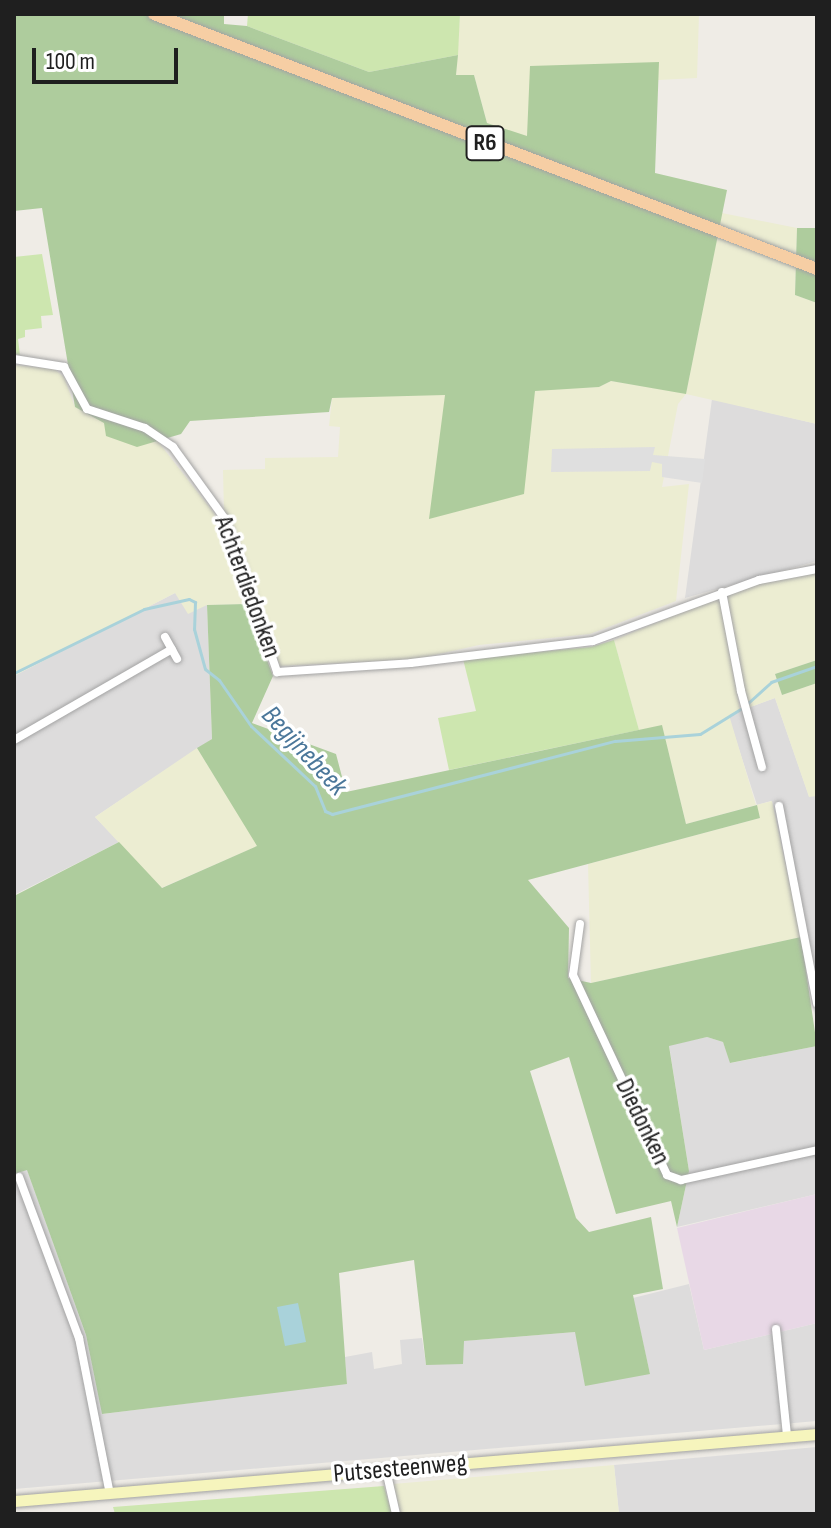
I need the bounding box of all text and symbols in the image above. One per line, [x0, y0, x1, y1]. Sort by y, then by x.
scale bar [36, 32, 182, 82]
text: 100 m [46, 47, 95, 76]
road number: R6 [465, 123, 505, 163]
street label: Achterdiedonken [207, 512, 287, 662]
water label: Begijnebeek [254, 699, 354, 803]
street label: Diedonken [608, 1074, 676, 1170]
street label: Putsesteenweg [332, 1448, 468, 1490]

